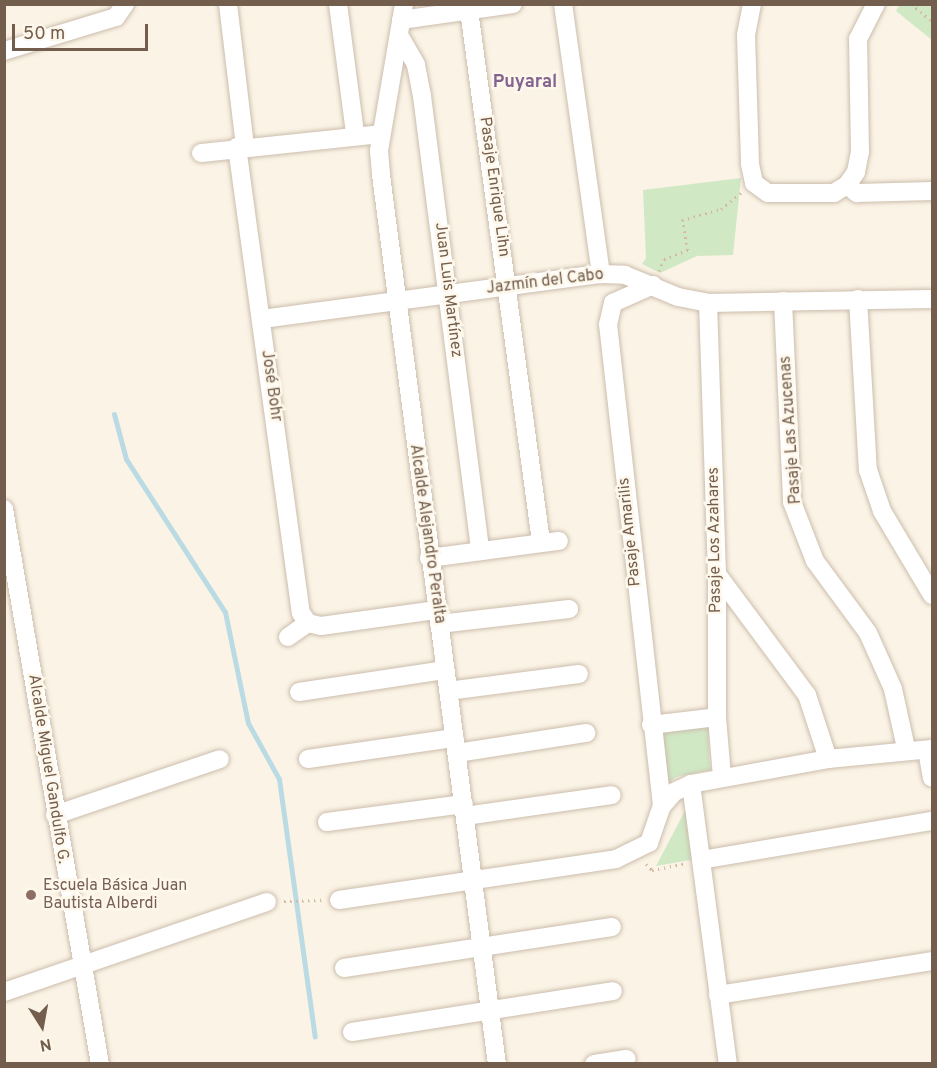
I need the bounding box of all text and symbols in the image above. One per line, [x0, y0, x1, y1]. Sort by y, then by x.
scale bar [15, 12, 152, 50]
text: 50 m [23, 23, 65, 46]
district label: Puyaral [493, 72, 557, 94]
street label: Pasaje Enrique Lihn [475, 116, 513, 258]
street label: Juan Luis Martínez [430, 221, 466, 359]
street label: Jazmín del Cabo [485, 265, 605, 299]
street label: José Bohr [256, 349, 286, 423]
street label: Pasaje Las Azucenas [776, 355, 806, 505]
street label: Alcalde Alejandro Peralta [405, 443, 449, 625]
street label: Pasaje Los Azahares [704, 467, 726, 613]
street label: Pasaje Amarilis [615, 476, 645, 588]
street label: Alcalde Miguel Gandulfo G. [24, 673, 72, 865]
place label: Escuela Básica Juan Bautista Alberdi [43, 876, 187, 914]
marker: Escuela Básica Juan Bautista Alberdi [24, 888, 38, 902]
north arrow [12, 996, 72, 1056]
text: N [38, 1033, 53, 1055]

